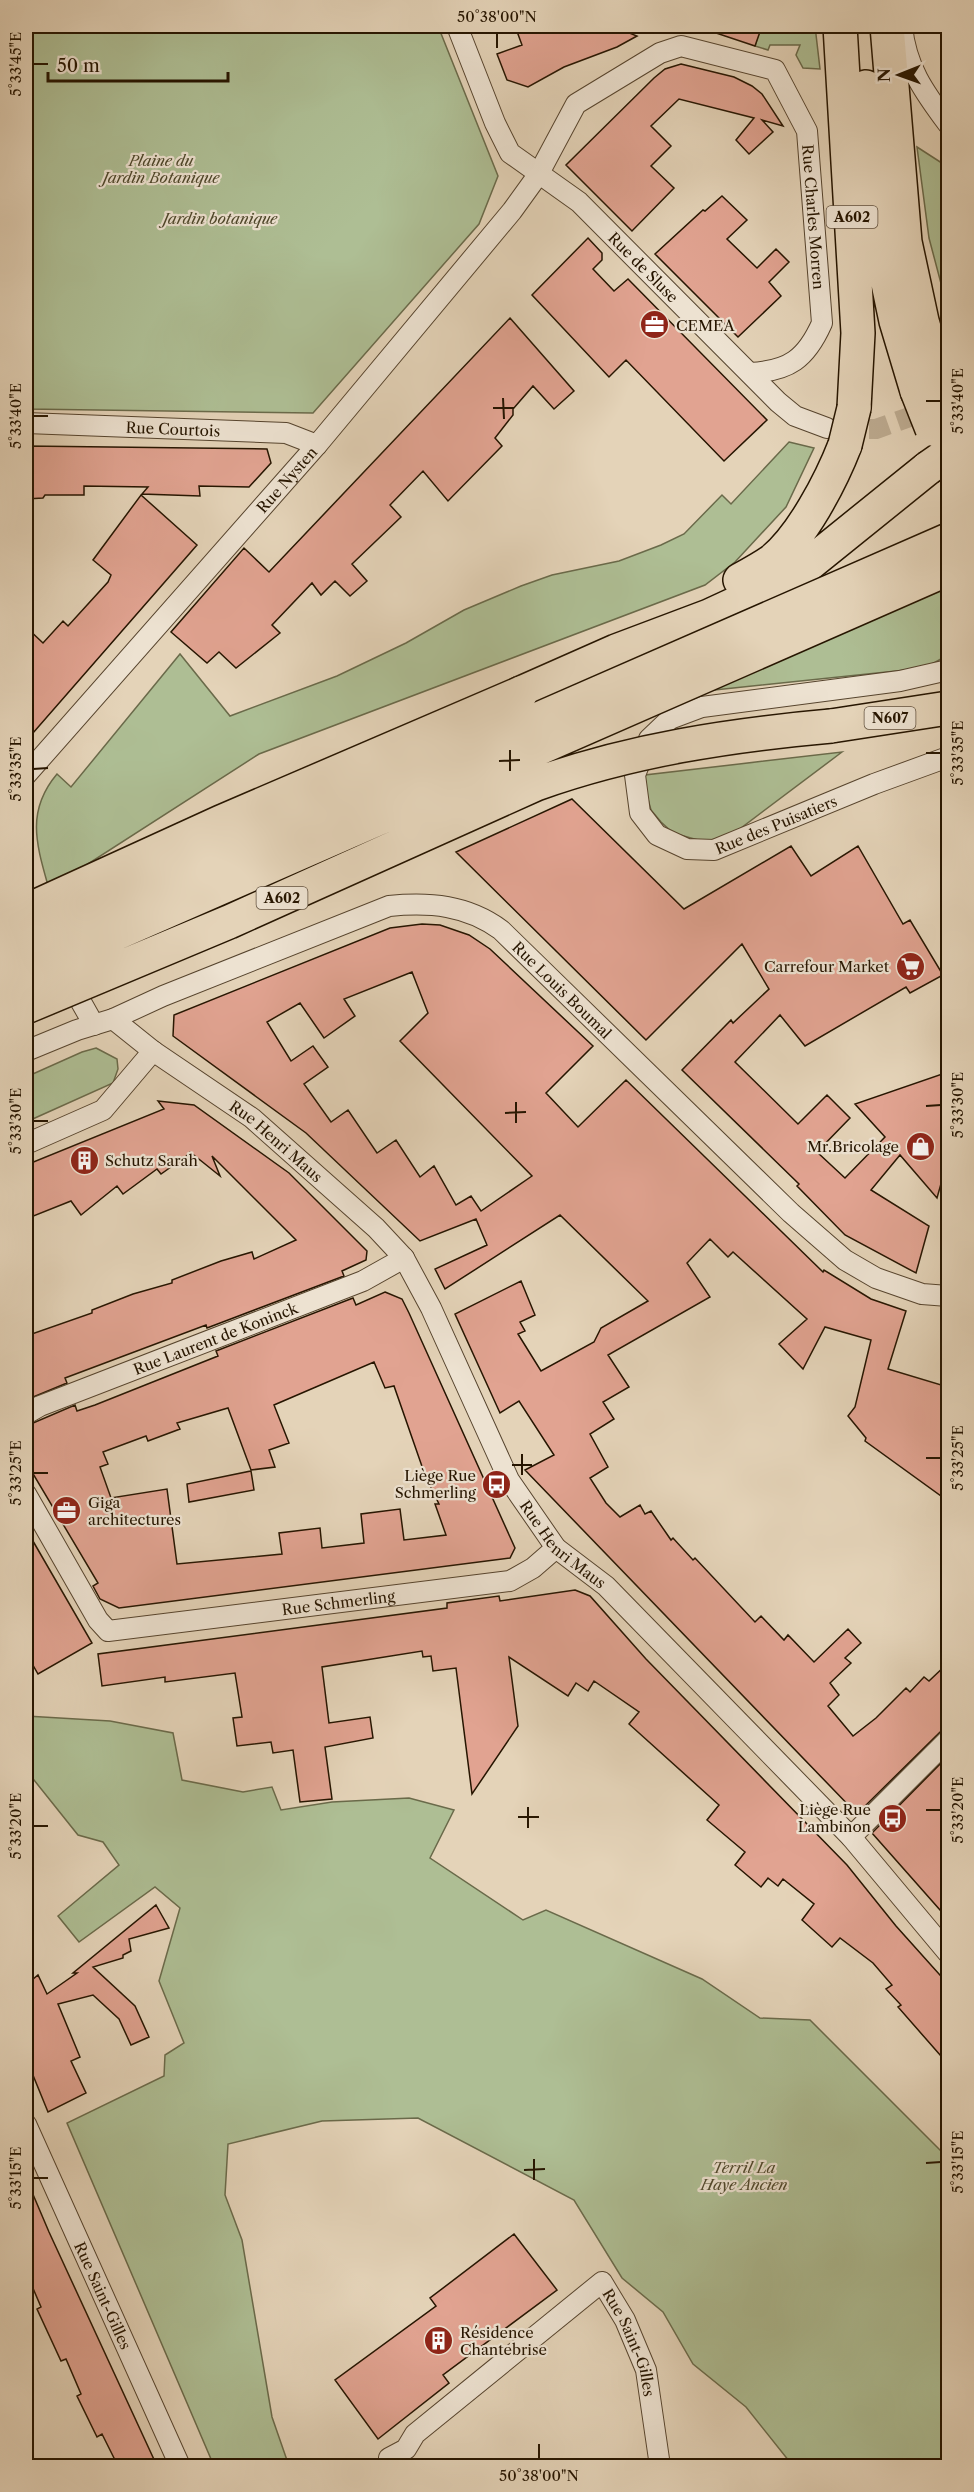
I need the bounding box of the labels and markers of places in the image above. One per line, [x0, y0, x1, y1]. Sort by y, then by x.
office icon: CEMEA [639, 309, 671, 341]
place label: CEMEA [676, 316, 735, 335]
supermarket icon: Carrefour Market [894, 950, 926, 982]
place label: Carrefour Market [764, 957, 890, 976]
shop icon: Mr.Bricolage [904, 1130, 936, 1162]
place label: Mr.Bricolage [807, 1137, 899, 1156]
building icon: Schutz Sarah [68, 1144, 100, 1176]
place label: Schutz Sarah [105, 1151, 199, 1170]
place label: Liège Rue Schmerling [395, 1466, 476, 1502]
bus stop icon: Liège Rue Schmerling [481, 1468, 513, 1500]
place label: Giga architectures [88, 1493, 181, 1529]
office icon: Giga architectures [51, 1495, 83, 1527]
place label: Liège Rue Lambinon [798, 1800, 872, 1836]
bus stop icon: Liège Rue Lambinon [876, 1802, 908, 1834]
place label: Résidence Chantebrise [460, 2323, 547, 2359]
building icon: Résidence Chantebrise [423, 2325, 455, 2357]

